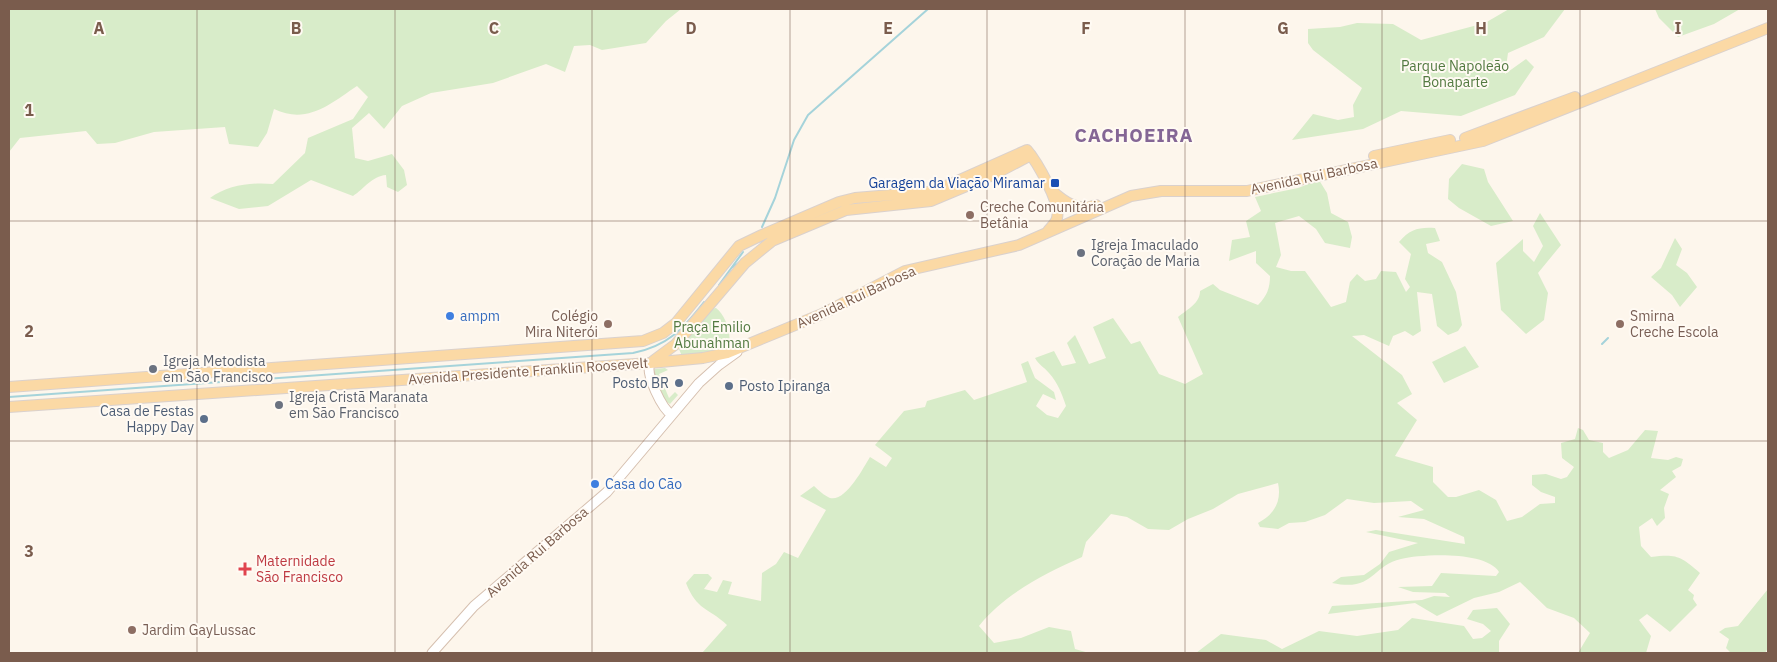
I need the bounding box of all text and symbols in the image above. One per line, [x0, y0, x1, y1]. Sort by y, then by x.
text: A [94, 18, 105, 38]
text: B [291, 18, 302, 38]
text: C [489, 18, 499, 38]
text: D [685, 18, 697, 38]
text: E [883, 18, 893, 38]
text: F [1081, 18, 1091, 38]
text: G [1277, 18, 1289, 38]
text: H [1475, 18, 1487, 38]
text: I [1675, 18, 1682, 38]
park label: Parque Napoleão Bonaparte [1401, 57, 1509, 91]
text: 1 [24, 100, 34, 120]
district label: CACHOEIRA [1075, 123, 1193, 147]
street label: Avenida Rui Barbosa [1249, 154, 1380, 198]
place label: Garagem da Viação Miramar [868, 174, 1045, 192]
marker: Garagem da Viação Miramar [1049, 177, 1061, 189]
place label: Creche Comunitária Betânia [980, 198, 1105, 232]
marker: Creche Comunitária Betânia [964, 209, 976, 221]
place label: Igreja Imaculado Coração de Maria [1091, 236, 1200, 270]
marker: Igreja Imaculado Coração de Maria [1075, 247, 1087, 259]
street label: Avenida Rui Barbosa [794, 261, 919, 332]
place label: ampm [460, 307, 500, 325]
place label: Colégio Mira Niterói [525, 307, 598, 341]
place label: Smirna Creche Escola [1630, 307, 1719, 341]
marker: ampm [444, 310, 456, 322]
marker: Colégio Mira Niterói [602, 318, 614, 330]
park label: Praça Emilio Abunahman [673, 318, 751, 352]
marker: Smirna Creche Escola [1614, 318, 1626, 330]
text: 2 [24, 321, 34, 341]
place label: Igreja Metodista em São Francisco [163, 352, 273, 386]
street label: Avenida Presidente Franklin Roosevelt [407, 354, 649, 388]
marker: Igreja Metodista em São Francisco [147, 363, 159, 375]
place label: Posto BR [612, 374, 669, 392]
marker: Posto BR [673, 377, 685, 389]
place label: Posto Ipiranga [739, 377, 831, 395]
marker: Posto Ipiranga [723, 380, 735, 392]
place label: Igreja Cristã Maranata em São Francisco [289, 388, 429, 422]
marker: Igreja Cristã Maranata em São Francisco [273, 399, 285, 411]
place label: Casa de Festas Happy Day [100, 402, 194, 436]
marker: Casa de Festas Happy Day [198, 413, 210, 425]
place label: Casa do Cão [605, 475, 682, 493]
marker: Casa do Cão [589, 478, 601, 490]
street label: Avenida Rui Barbosa [482, 502, 592, 601]
text: 3 [24, 541, 34, 561]
place label: Maternidade São Francisco [256, 552, 343, 586]
marker: Maternidade São Francisco [238, 562, 252, 576]
place label: Jardim GayLussac [142, 621, 256, 639]
marker: Jardim GayLussac [126, 624, 138, 636]

